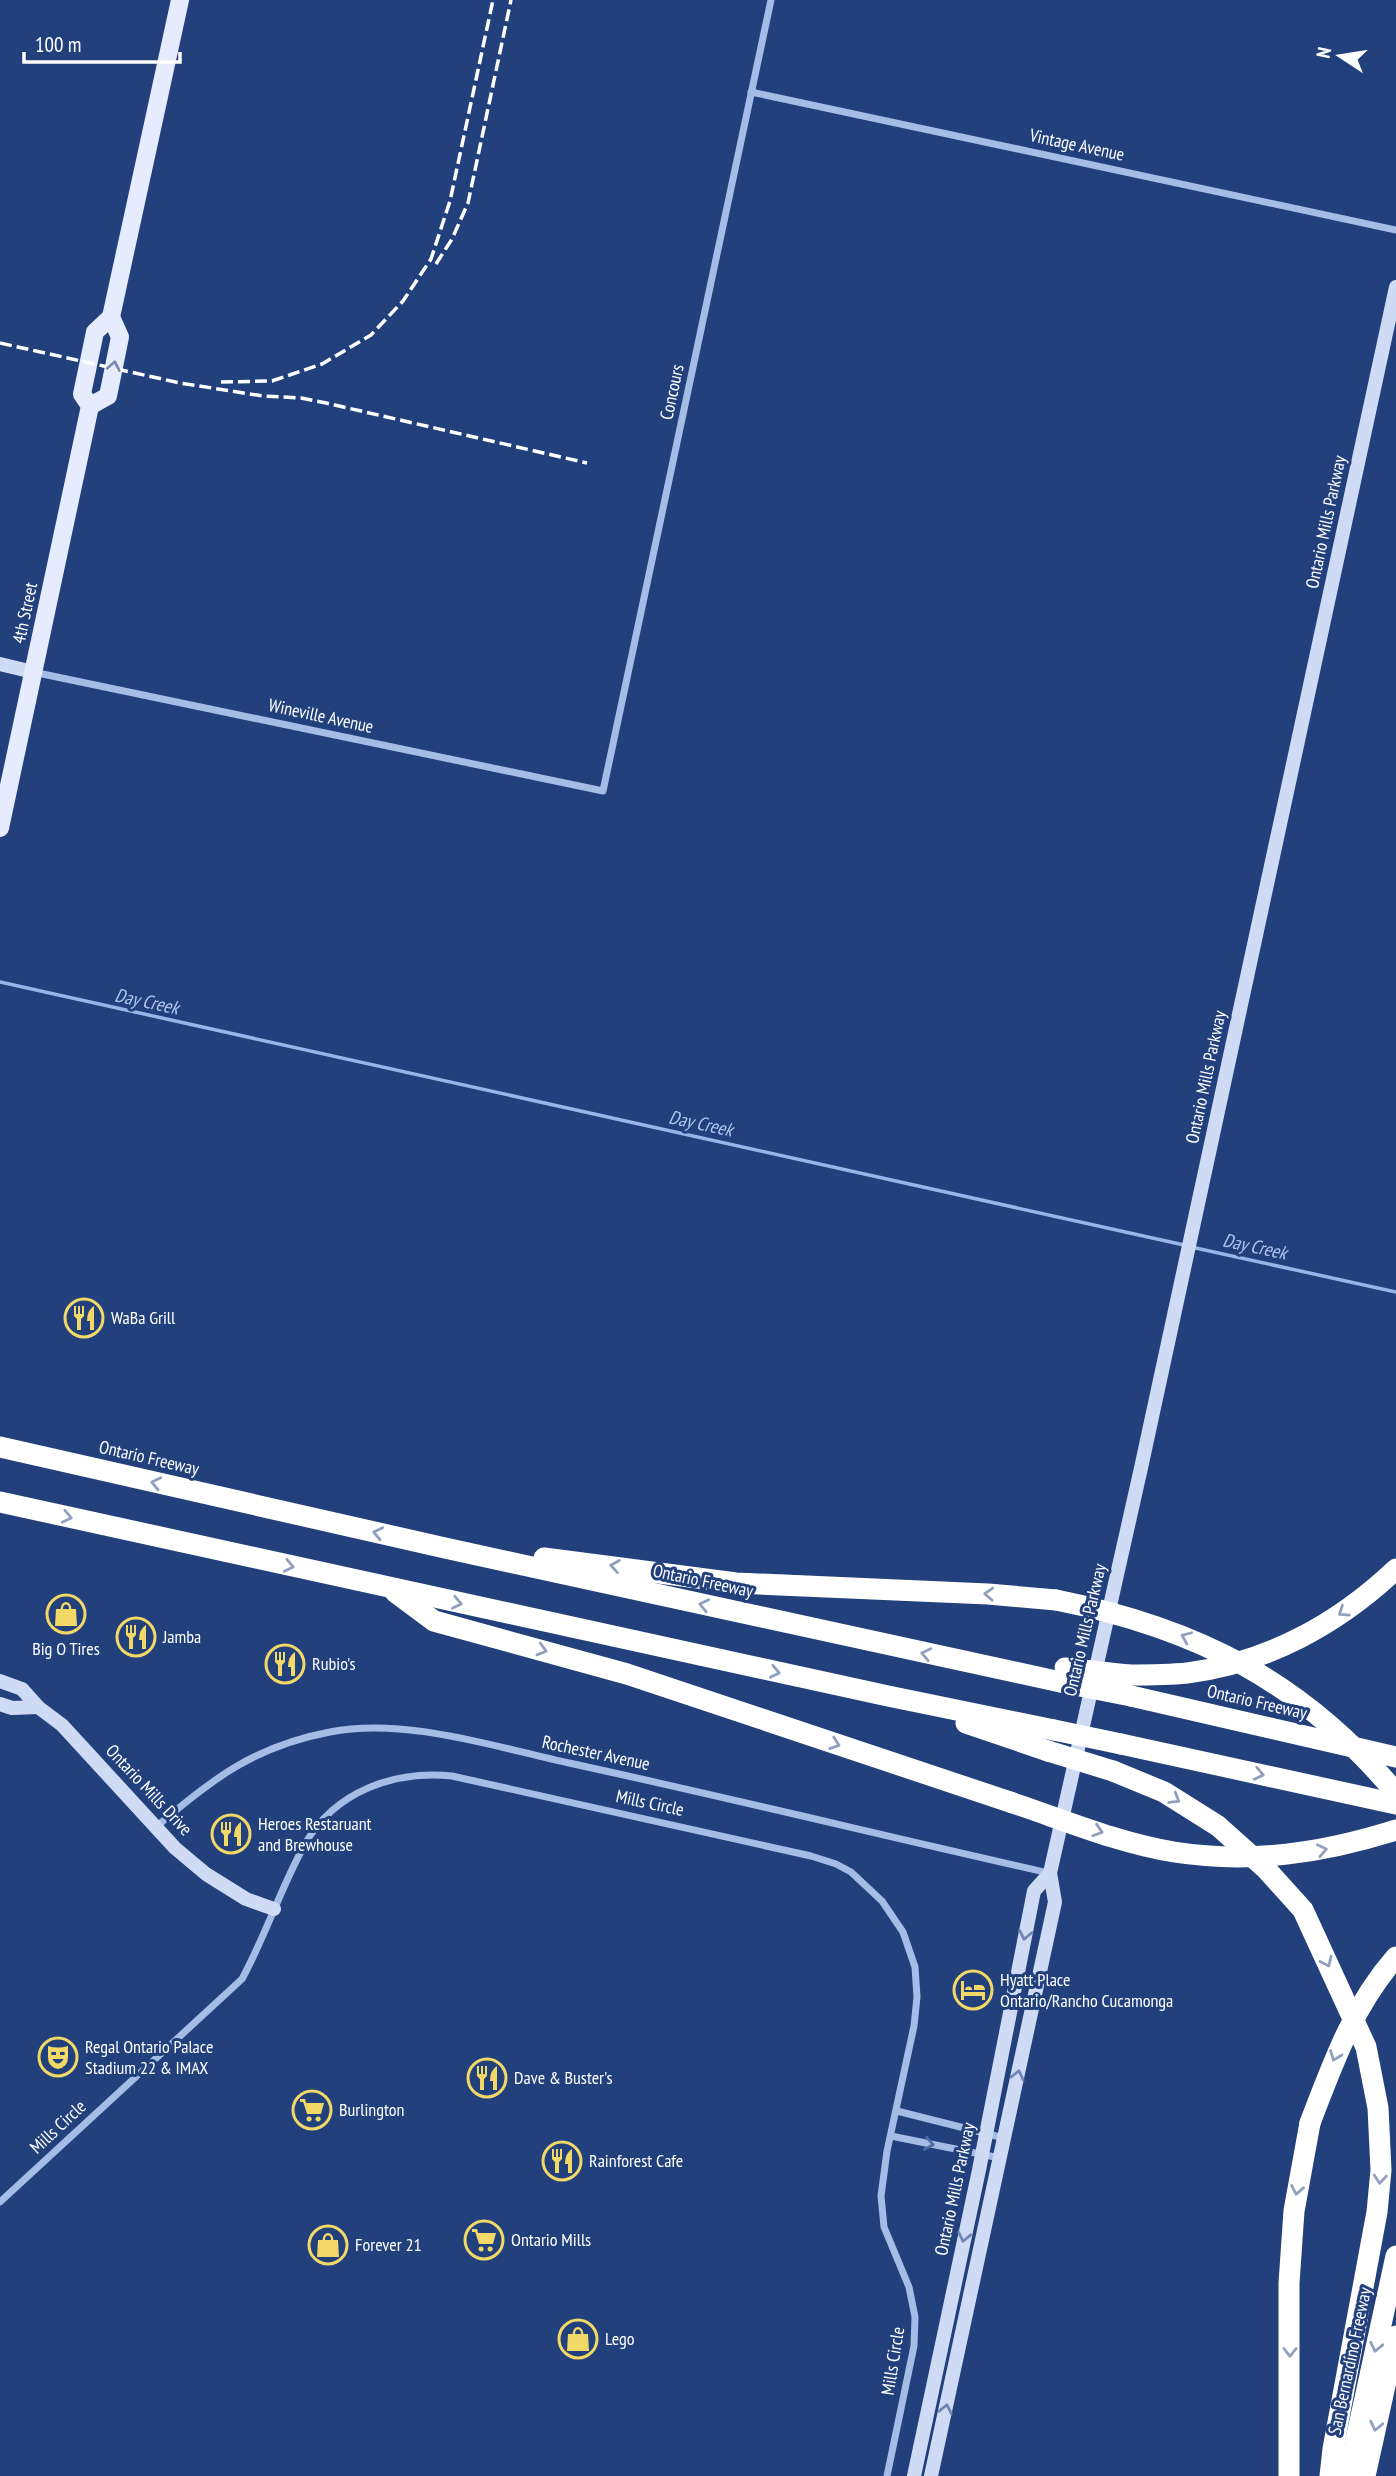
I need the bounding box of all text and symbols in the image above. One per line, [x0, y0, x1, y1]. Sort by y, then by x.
scale bar [24, 21, 180, 65]
north arrow [1305, 21, 1375, 91]
text: 100 m [35, 31, 81, 58]
text: N [1311, 45, 1336, 60]
street label: Vintage Avenue [1027, 123, 1127, 166]
one-way arrow [106, 360, 121, 372]
street label: Concours [654, 362, 689, 422]
street label: Ontario Mills Parkway [1300, 453, 1351, 590]
street label: 4th Street [7, 580, 42, 646]
street label: Wineville Avenue [267, 693, 376, 738]
water label: Day Creek [113, 983, 184, 1020]
street label: Ontario Mills Parkway [1180, 1008, 1231, 1145]
water label: Day Creek [667, 1105, 738, 1142]
water label: Day Creek [1221, 1228, 1292, 1265]
restaurant icon: WaBa Grill [63, 1297, 105, 1339]
place label: WaBa Grill [111, 1306, 176, 1329]
street label: Ontario Freeway [97, 1435, 202, 1480]
one-way arrow [150, 1476, 162, 1491]
one-way arrow [61, 1509, 73, 1523]
one-way arrow [372, 1526, 384, 1541]
one-way arrow [283, 1558, 295, 1572]
one-way arrow [610, 1559, 621, 1574]
street label: Ontario Freeway [651, 1559, 756, 1602]
street label: Ontario Mills Parkway [1058, 1561, 1111, 1698]
one-way arrow [983, 1587, 994, 1602]
shop icon: Big O Tires [45, 1593, 87, 1635]
one-way arrow [451, 1594, 463, 1609]
one-way arrow [698, 1598, 710, 1613]
one-way arrow [1338, 1604, 1351, 1617]
restaurant icon: Jamba [115, 1616, 157, 1658]
place label: Jamba [162, 1625, 201, 1648]
one-way arrow [1181, 1631, 1193, 1645]
place label: Big O Tires [32, 1637, 100, 1660]
one-way arrow [535, 1642, 547, 1656]
restaurant icon: Rubio's [264, 1643, 306, 1685]
one-way arrow [920, 1647, 932, 1662]
place label: Rubio's [312, 1652, 356, 1675]
one-way arrow [769, 1663, 781, 1678]
street label: Ontario Freeway [1205, 1679, 1310, 1724]
street label: Rochester Avenue [540, 1730, 652, 1775]
one-way arrow [829, 1736, 841, 1750]
street label: Ontario Mills Drive [101, 1739, 198, 1840]
one-way arrow [1253, 1766, 1265, 1780]
street label: Mills Circle [614, 1784, 686, 1821]
one-way arrow [1167, 1790, 1180, 1803]
place label: Heroes Restaruant and Brewhouse [258, 1812, 372, 1856]
restaurant icon: Heroes Restaruant and Brewhouse [210, 1813, 252, 1855]
one-way arrow [1092, 1823, 1104, 1838]
one-way arrow [1316, 1844, 1328, 1859]
one-way arrow [1019, 1929, 1034, 1941]
one-way arrow [1319, 1954, 1333, 1967]
place label: Hyatt Place Ontario/Rancho Cucamonga [1000, 1968, 1173, 2012]
hotel icon: Hyatt Place Ontario/Rancho Cucamonga [952, 1969, 994, 2011]
place label: Regal Ontario Palace Stadium 22 & IMAX [85, 2035, 213, 2079]
theatre icon: Regal Ontario Palace Stadium 22 & IMAX [37, 2036, 79, 2078]
one-way arrow [1329, 2049, 1343, 2062]
restaurant icon: Dave & Buster's [466, 2057, 508, 2099]
place label: Dave & Buster's [514, 2066, 612, 2089]
one-way arrow [1010, 2069, 1025, 2081]
supermarket icon: Burlington [291, 2089, 333, 2131]
street label: Mills Circle [25, 2095, 91, 2158]
place label: Burlington [339, 2098, 404, 2121]
street label: Ontario Mills Parkway [929, 2120, 980, 2257]
one-way arrow [923, 2135, 935, 2150]
restaurant icon: Rainforest Cafe [541, 2140, 583, 2182]
place label: Rainforest Cafe [589, 2149, 683, 2172]
one-way arrow [1373, 2174, 1388, 2185]
one-way arrow [1291, 2184, 1306, 2196]
supermarket icon: Ontario Mills [463, 2219, 505, 2261]
shop icon: Forever 21 [307, 2224, 349, 2266]
place label: Ontario Mills [511, 2228, 591, 2251]
one-way arrow [958, 2231, 973, 2243]
place label: Forever 21 [355, 2233, 422, 2256]
street label: San Bernardino Freeway [1323, 2285, 1376, 2437]
shop icon: Lego [557, 2318, 599, 2360]
street label: Mills Circle [876, 2325, 909, 2397]
place label: Lego [605, 2327, 635, 2350]
one-way arrow [1370, 2341, 1384, 2353]
one-way arrow [1282, 2347, 1298, 2357]
one-way arrow [937, 2403, 952, 2415]
one-way arrow [1370, 2420, 1385, 2432]

